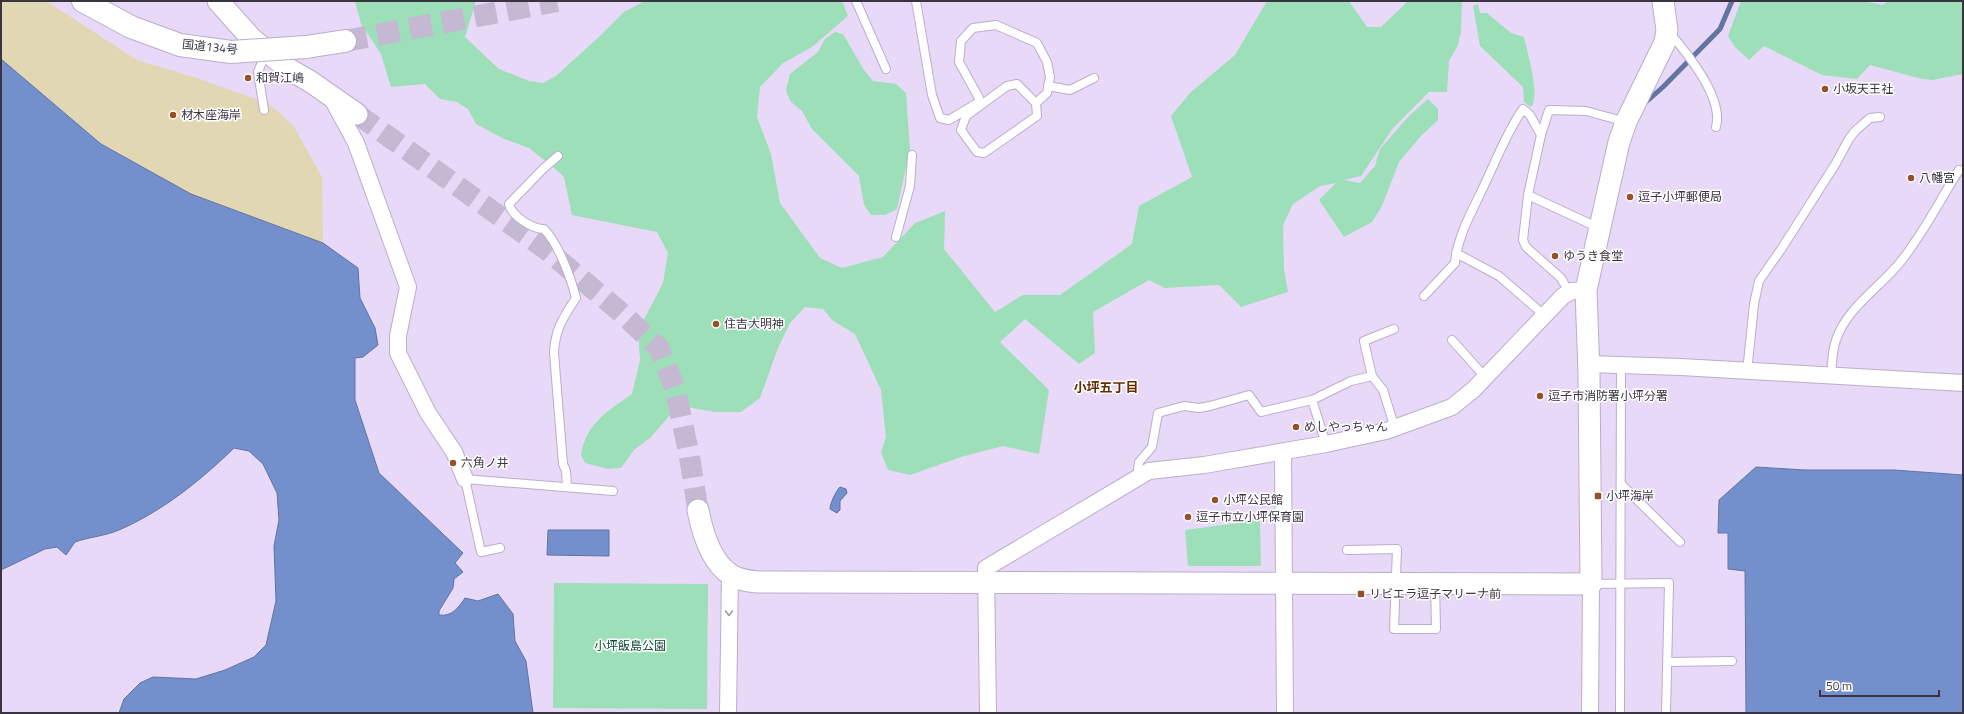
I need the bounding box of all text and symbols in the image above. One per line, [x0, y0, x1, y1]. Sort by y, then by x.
street label: 国道134号 [181, 34, 239, 59]
place label: 和賀江嶋 [256, 68, 304, 87]
marker: 和賀江嶋 [243, 73, 253, 83]
place label: 小坂天王社 [1833, 79, 1893, 98]
marker: 小坂天王社 [1820, 84, 1830, 94]
place label: 材木座海岸 [181, 105, 241, 124]
marker: 材木座海岸 [168, 110, 178, 120]
place label: 八幡宮 [1919, 168, 1955, 187]
marker: 八幡宮 [1906, 173, 1916, 183]
place label: 逗子小坪郵便局 [1638, 187, 1722, 206]
marker: 逗子小坪郵便局 [1625, 192, 1635, 202]
place label: ゆうき食堂 [1563, 246, 1623, 265]
marker: ゆうき食堂 [1550, 251, 1560, 261]
place label: 住吉大明神 [724, 314, 784, 333]
marker: 住吉大明神 [711, 319, 721, 329]
district label: 小坪五丁目 [1073, 377, 1139, 397]
place label: 逗子市消防署小坪分署 [1548, 386, 1668, 405]
marker: 逗子市消防署小坪分署 [1535, 391, 1545, 401]
place label: めしやっちゃん [1304, 417, 1388, 436]
marker: めしやっちゃん [1291, 422, 1301, 432]
place label: 六角ノ井 [461, 453, 509, 472]
marker: 六角ノ井 [448, 458, 458, 468]
place label: 小坪海岸 [1606, 486, 1654, 505]
place label: 小坪公民館 [1223, 490, 1283, 509]
marker: 小坪海岸 [1593, 491, 1603, 501]
marker: 小坪公民館 [1210, 495, 1220, 505]
place label: 逗子市立小坪保育園 [1196, 507, 1304, 526]
marker: 逗子市立小坪保育園 [1183, 512, 1193, 522]
place label: リビエラ逗子マリーナ前 [1369, 584, 1501, 603]
marker: リビエラ逗子マリーナ前 [1356, 589, 1366, 599]
one-way arrow [725, 610, 733, 616]
park label: 小坪飯島公園 [594, 636, 666, 655]
scale bar [1820, 672, 1939, 698]
text: 50 m [1826, 676, 1852, 695]

